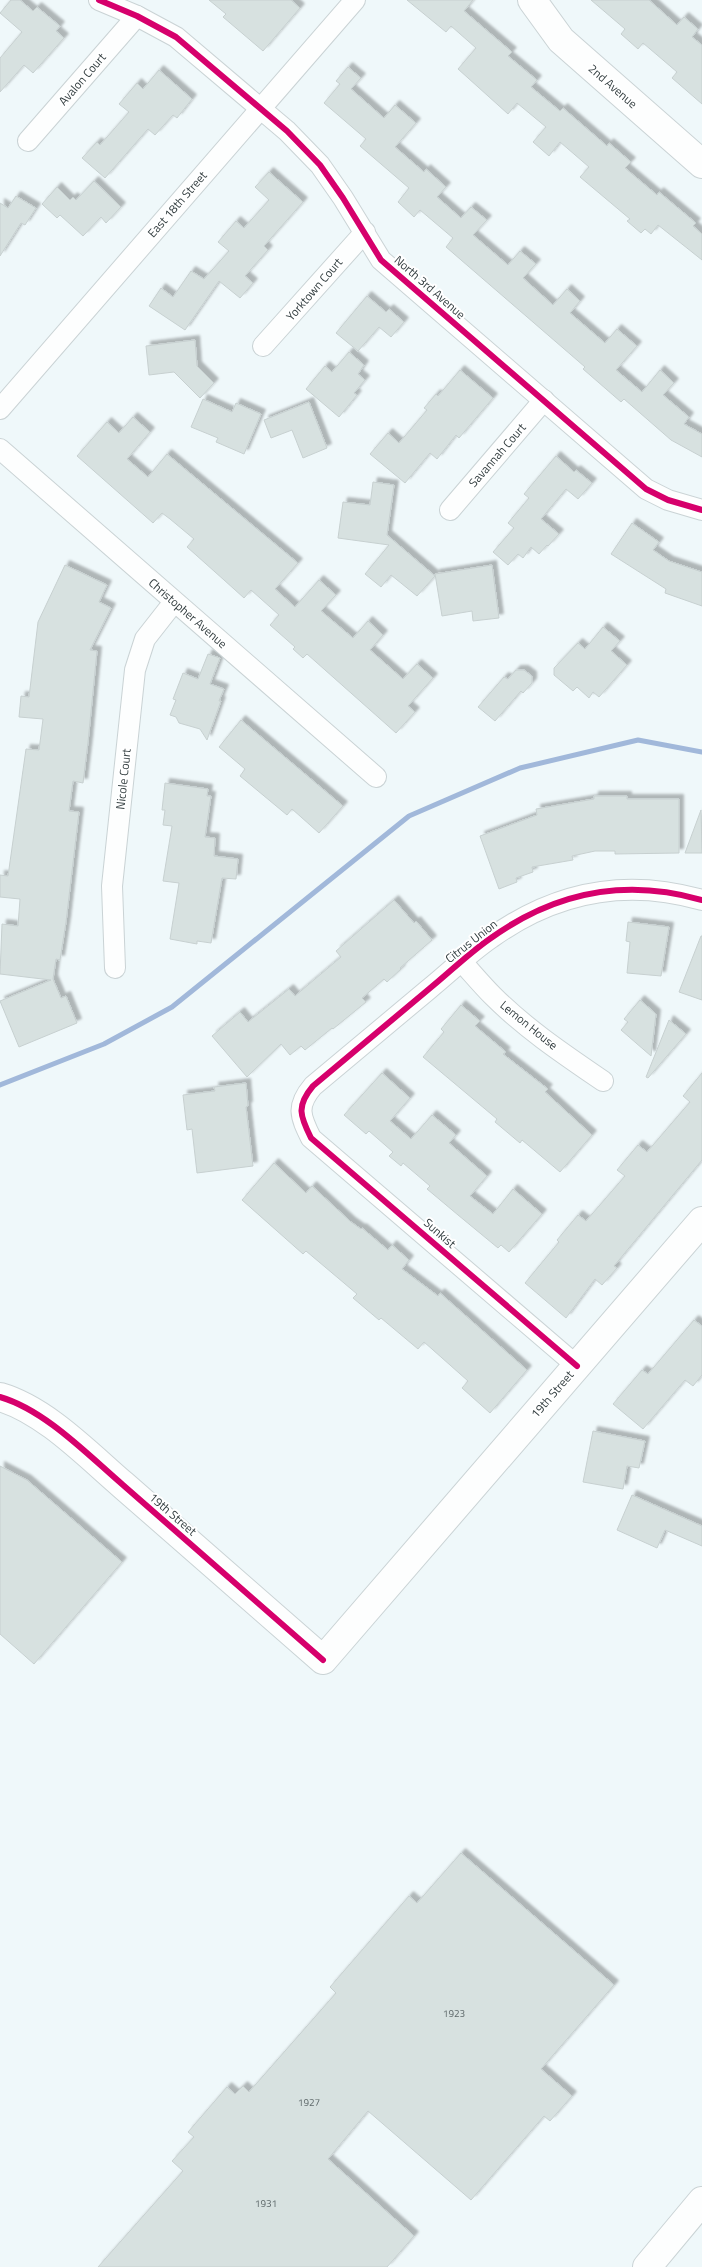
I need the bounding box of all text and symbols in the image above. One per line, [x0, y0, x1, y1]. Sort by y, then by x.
street label: Avalon Court [54, 48, 111, 109]
street label: 2nd Avenue [584, 59, 642, 113]
street label: East 18th Street [143, 166, 212, 241]
street label: North 3rd Avenue [390, 251, 470, 323]
street label: Yorktown Court [281, 253, 347, 325]
street label: Savannah Court [464, 418, 531, 491]
street label: Christopher Avenue [144, 573, 232, 653]
street label: Nicole Court [110, 747, 136, 810]
street label: Citrus Union [441, 915, 501, 967]
street label: Lemon House [496, 996, 562, 1054]
street label: Sunkist [420, 1214, 461, 1253]
street label: 19th Street [526, 1365, 579, 1422]
street label: 19th Street [145, 1488, 202, 1541]
house number: 1923 [443, 2006, 465, 2021]
house number: 1927 [298, 2095, 320, 2110]
house number: 1931 [255, 2196, 277, 2211]

